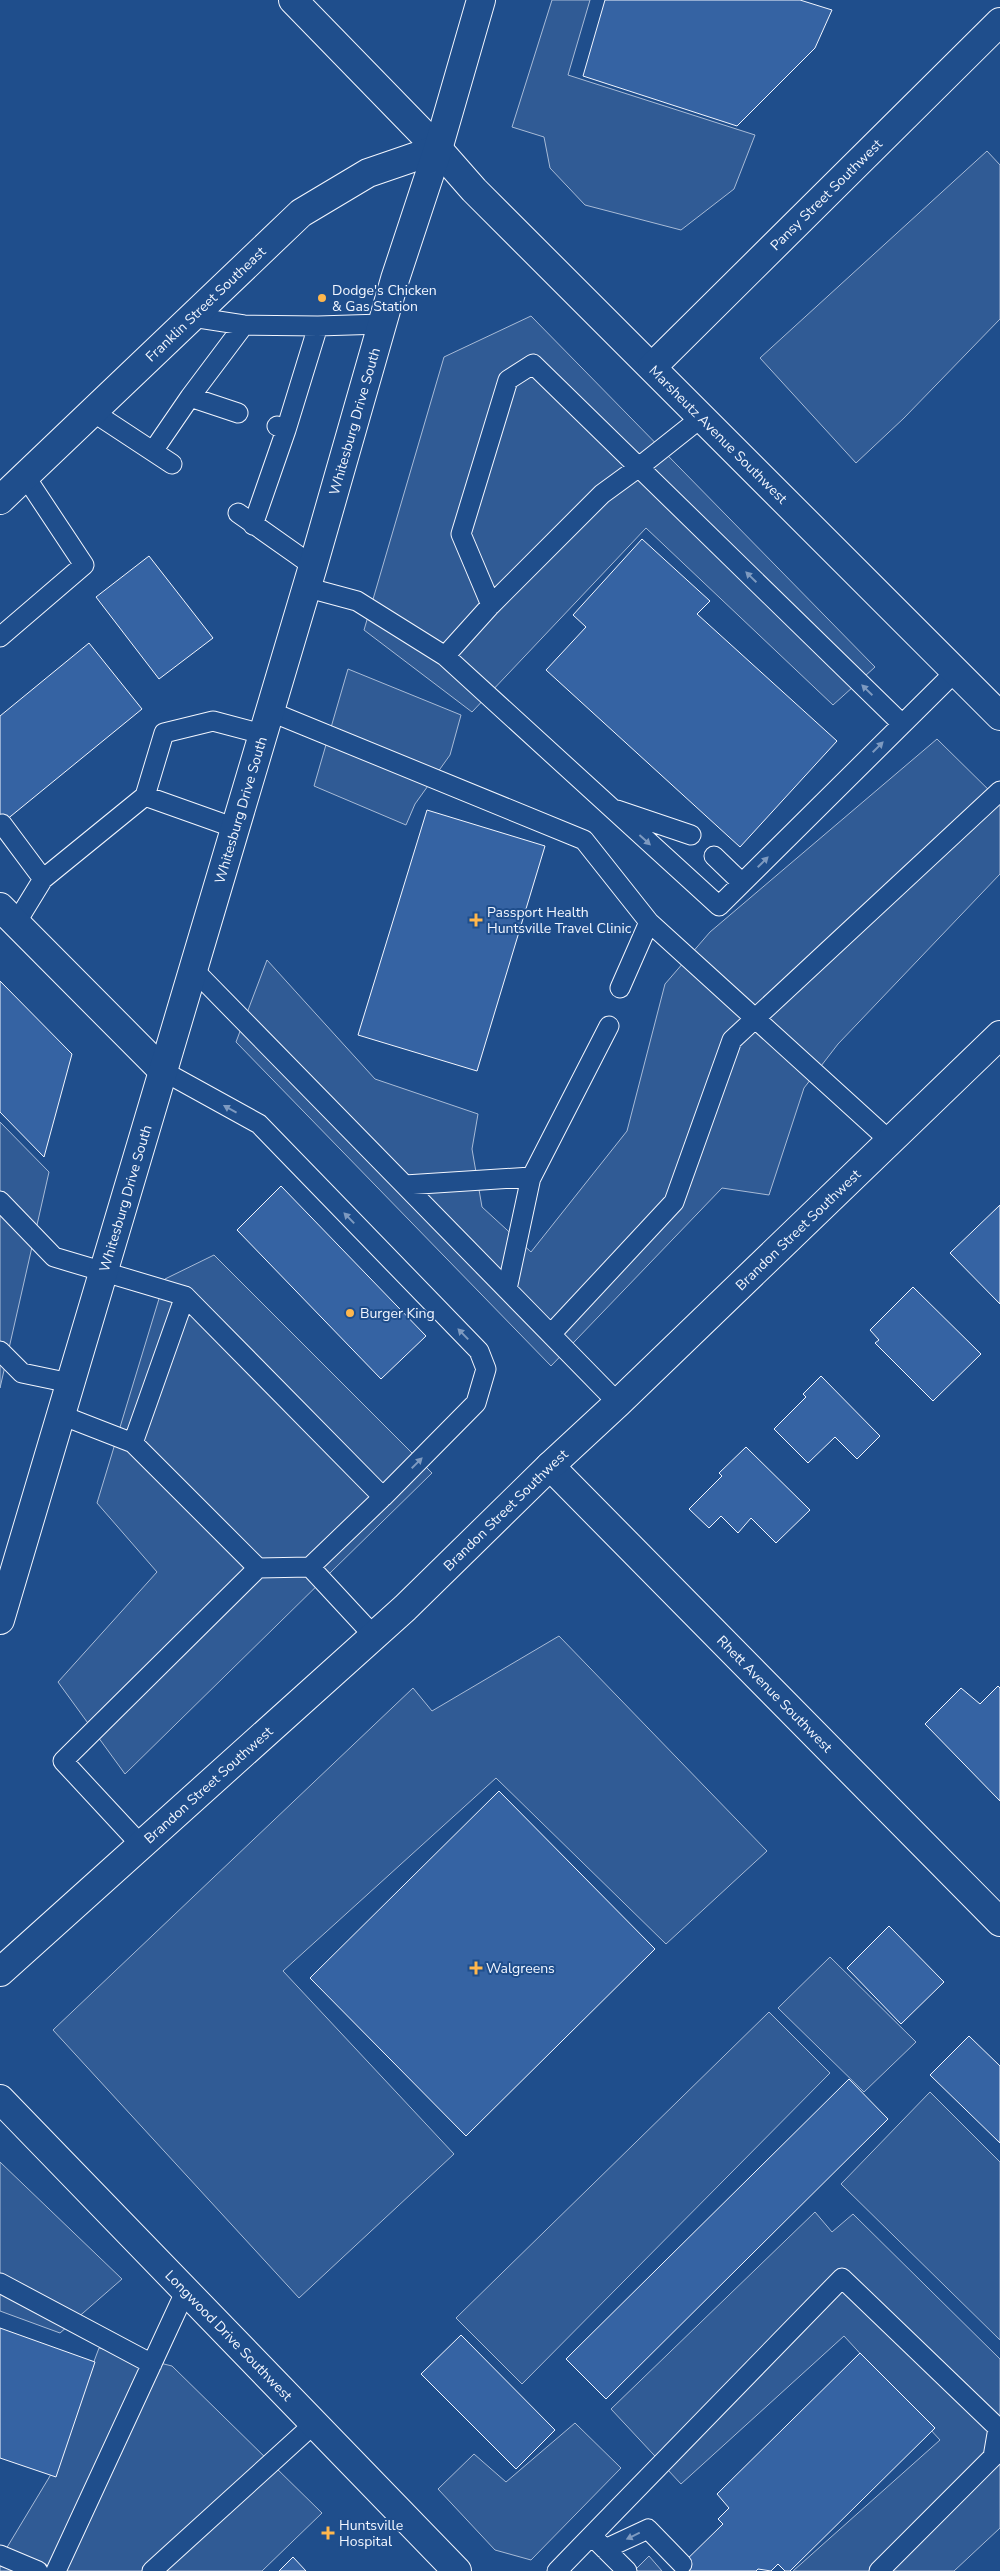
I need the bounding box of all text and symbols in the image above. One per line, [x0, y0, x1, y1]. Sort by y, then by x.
street label: Pansy Street Southwest [766, 135, 887, 255]
street label: Franklin Street Southeast [142, 242, 270, 366]
place label: Dodge's Chicken & Gas Station [332, 281, 437, 316]
marker: Dodge's Chicken & Gas Station [316, 292, 328, 304]
street label: Whitesburg Drive South [325, 346, 385, 497]
street label: Marsheutz Avenue Southwest [645, 361, 791, 508]
one-way arrow [745, 571, 757, 583]
one-way arrow [861, 684, 873, 696]
street label: Whitesburg Drive South [210, 734, 272, 886]
one-way arrow [872, 742, 884, 754]
one-way arrow [638, 834, 650, 846]
one-way arrow [757, 856, 769, 868]
place label: Passport Health Huntsville Travel Clinic [487, 903, 632, 938]
marker: Passport Health Huntsville Travel Clinic [469, 913, 483, 927]
one-way arrow [224, 1104, 237, 1113]
street label: Whitesburg Drive South [95, 1123, 157, 1274]
street label: Brandon Street Southwest [732, 1165, 865, 1295]
one-way arrow [343, 1212, 355, 1224]
place label: Burger King [360, 1304, 435, 1323]
marker: Burger King [344, 1307, 356, 1319]
one-way arrow [457, 1328, 469, 1340]
street label: Brandon Street Southwest [439, 1445, 572, 1575]
one-way arrow [411, 1457, 423, 1469]
street label: Rhett Avenue Southwest [712, 1632, 836, 1757]
street label: Brandon Street Southwest [140, 1722, 277, 1848]
place label: Walgreens [486, 1959, 555, 1978]
marker: Walgreens [470, 1962, 482, 1974]
street label: Longwood Drive Southwest [161, 2266, 296, 2405]
place label: Huntsville Hospital [339, 2516, 403, 2551]
marker: Huntsville Hospital [321, 2526, 335, 2540]
one-way arrow [626, 2532, 640, 2540]

